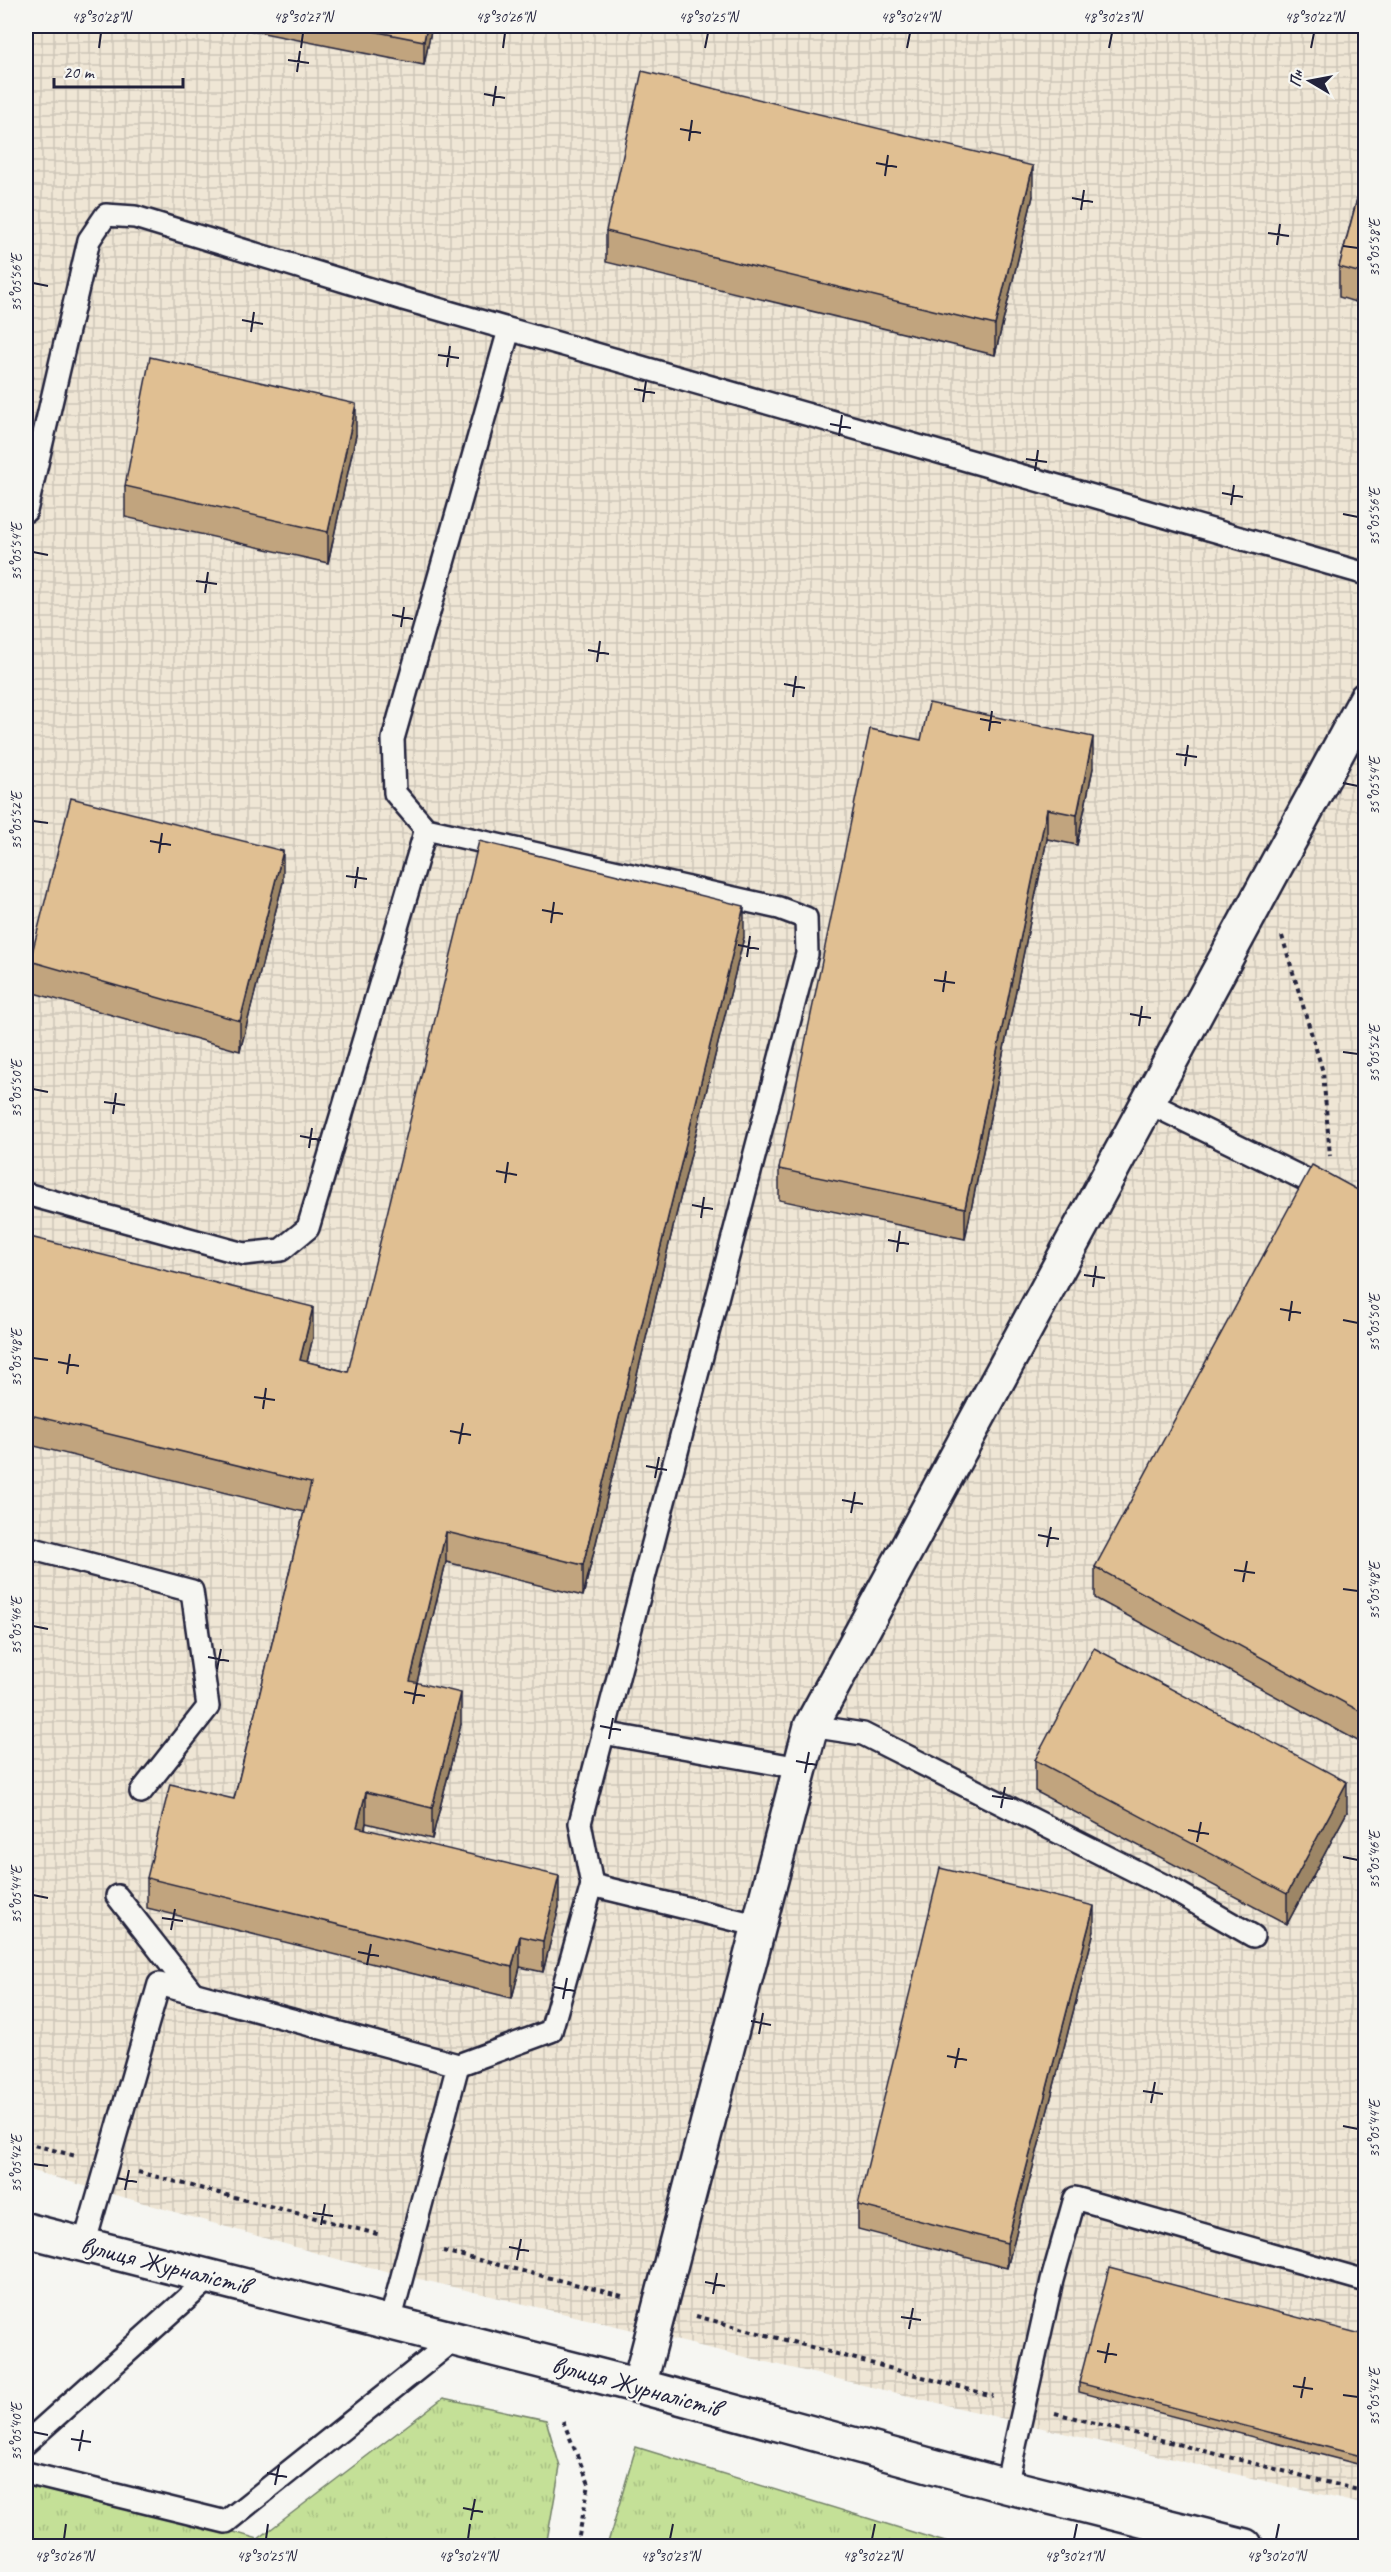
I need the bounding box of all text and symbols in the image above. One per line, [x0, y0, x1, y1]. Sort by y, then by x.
text: 48°30'28"N [71, 8, 134, 27]
text: 48°30'27"N [273, 8, 336, 27]
text: 48°30'26"N [475, 8, 538, 27]
text: 48°30'25"N [678, 8, 741, 27]
text: 48°30'24"N [880, 8, 943, 27]
text: 48°30'23"N [1082, 8, 1145, 27]
text: 48°30'22"N [1284, 8, 1347, 27]
scale bar [54, 51, 183, 89]
north arrow [1280, 51, 1340, 111]
text: 20 m [63, 61, 96, 83]
text: Пн [1285, 68, 1308, 89]
text: 35°05'58"E [1365, 217, 1384, 277]
text: 35°05'56"E [7, 252, 26, 312]
text: 35°05'56"E [1365, 486, 1384, 546]
text: 35°05'54"E [7, 521, 26, 581]
text: 35°05'54"E [1365, 755, 1384, 815]
text: 35°05'52"E [7, 790, 26, 850]
text: 35°05'52"E [1365, 1023, 1384, 1083]
text: 35°05'50"E [7, 1058, 26, 1118]
text: 35°05'50"E [1365, 1292, 1384, 1352]
text: 35°05'48"E [7, 1327, 26, 1387]
text: 35°05'48"E [1365, 1560, 1384, 1620]
text: 35°05'46"E [7, 1595, 26, 1655]
text: 35°05'46"E [1365, 1829, 1384, 1889]
text: 35°05'44"E [7, 1864, 26, 1924]
text: 35°05'44"E [1365, 2098, 1384, 2158]
text: 35°05'42"E [7, 2133, 26, 2193]
street label: вулиця Журналістів [77, 2228, 259, 2303]
street label: вулиця Журналістів [548, 2348, 730, 2426]
text: 35°05'42"E [1365, 2366, 1384, 2426]
text: 35°05'40"E [7, 2401, 26, 2461]
text: 48°30'26"N [34, 2547, 97, 2566]
text: 48°30'25"N [236, 2547, 299, 2566]
text: 48°30'24"N [438, 2547, 501, 2566]
text: 48°30'23"N [640, 2547, 703, 2566]
text: 48°30'22"N [842, 2547, 905, 2566]
text: 48°30'21"N [1044, 2547, 1107, 2566]
text: 48°30'20"N [1246, 2547, 1309, 2566]

